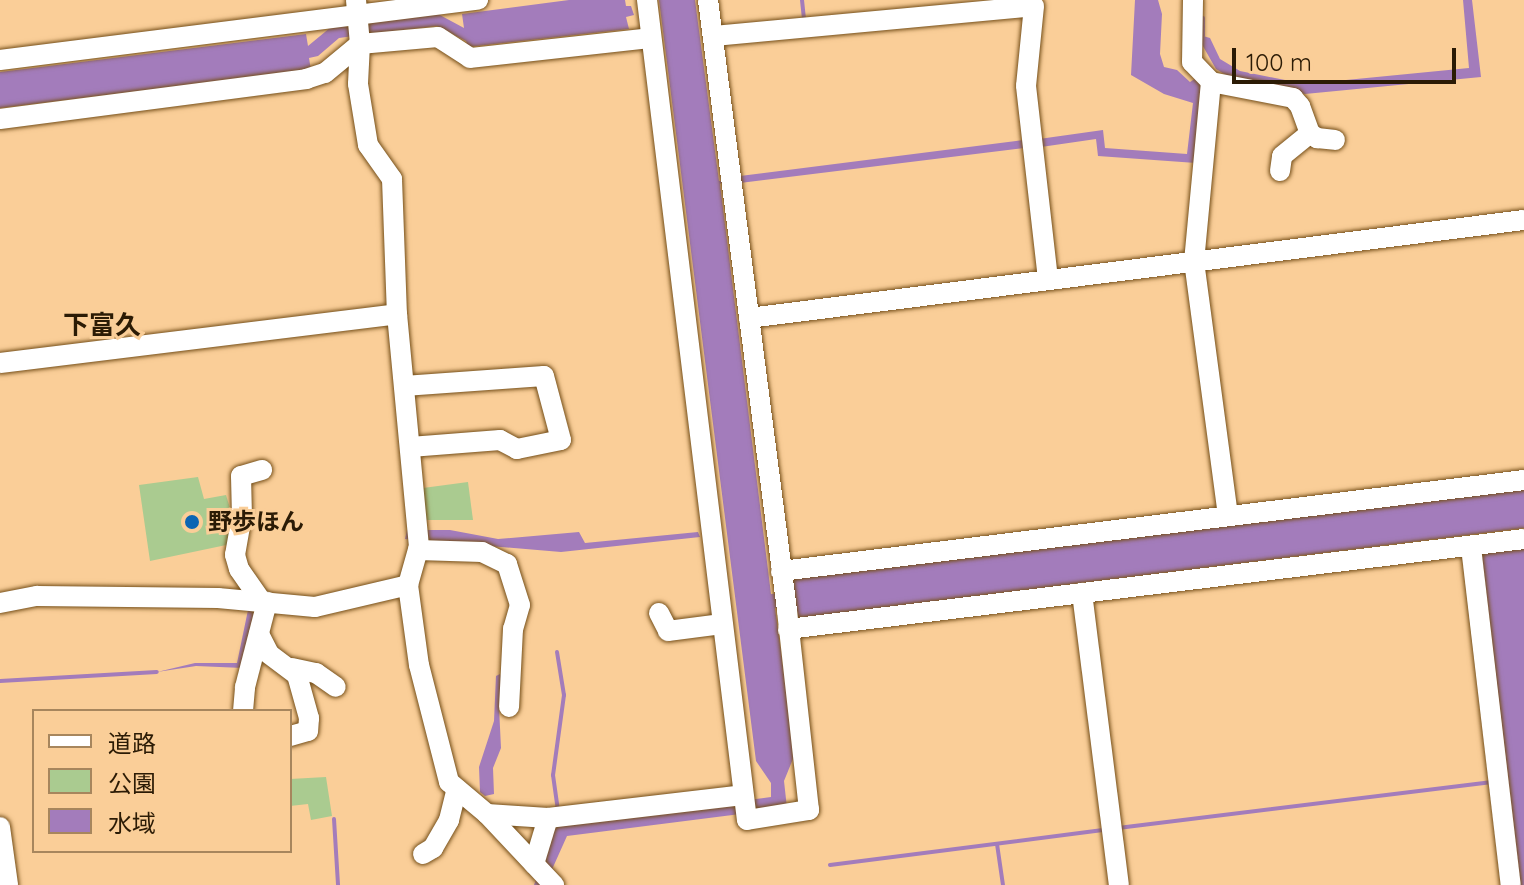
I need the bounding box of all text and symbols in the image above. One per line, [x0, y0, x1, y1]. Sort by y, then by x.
scale bar [1236, 32, 1460, 82]
text: 100 m [1246, 47, 1312, 77]
district label: 下富久 [63, 309, 141, 341]
place label: 野歩ほん [208, 508, 304, 536]
marker: 野歩ほん [183, 513, 201, 531]
legend [32, 709, 292, 853]
text: 道路 [108, 728, 156, 758]
text: 公園 [108, 768, 156, 798]
text: 水域 [108, 808, 156, 838]

